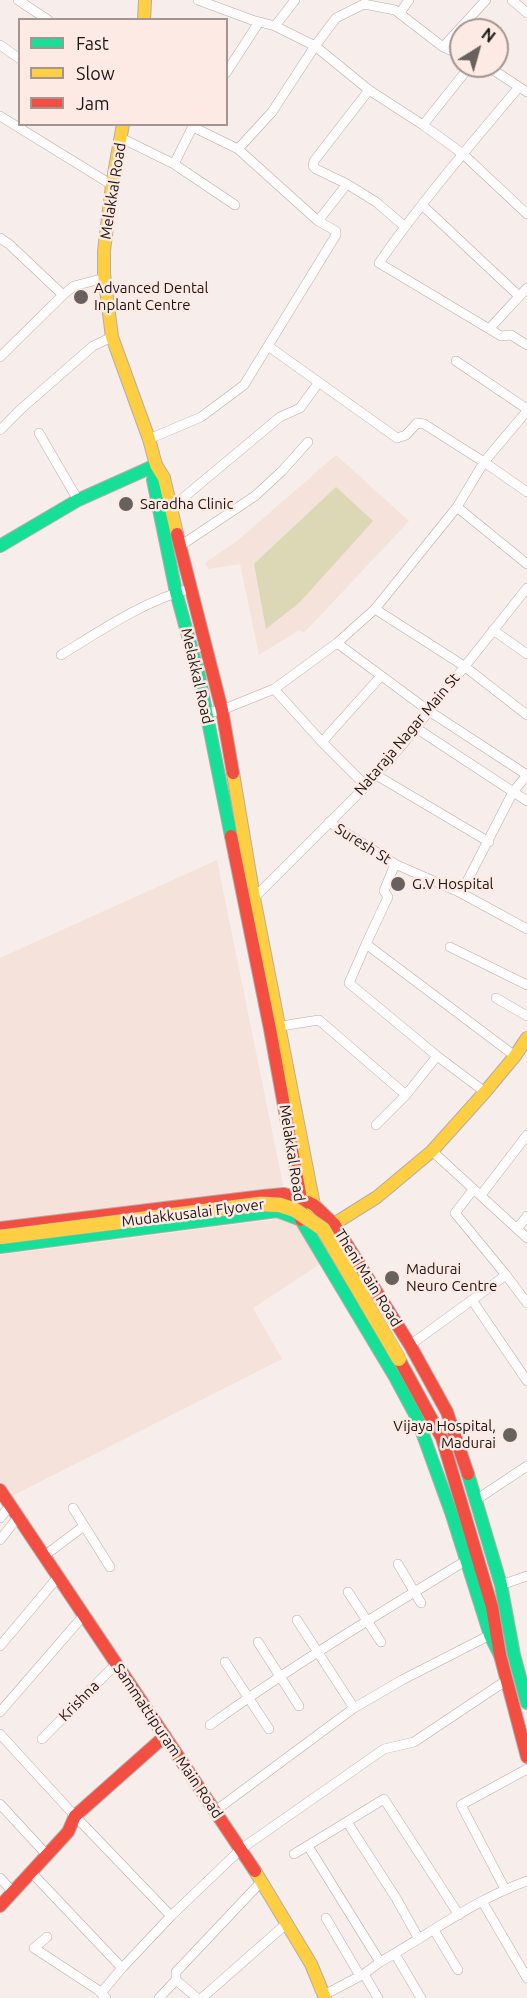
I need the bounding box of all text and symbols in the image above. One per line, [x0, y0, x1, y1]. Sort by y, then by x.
legend [18, 18, 228, 126]
north arrow [449, 18, 509, 78]
text: N [478, 24, 499, 46]
text: Fast [76, 33, 109, 53]
text: Slow [76, 63, 115, 83]
text: Jam [76, 93, 110, 113]
street label: Melakkal Road [96, 141, 130, 241]
place label: Advanced Dental Inplant Centre [94, 279, 208, 314]
marker: Advanced Dental Inplant Centre [72, 288, 90, 306]
marker: Saradha Clinic [117, 495, 135, 513]
place label: Saradha Clinic [140, 495, 233, 513]
street label: Melakkal Road [177, 626, 217, 726]
street label: Nataraja Nagar Main St [351, 669, 463, 799]
street label: Suresh St [332, 820, 394, 868]
marker: G.V Hospital [389, 875, 407, 893]
place label: G.V Hospital [412, 875, 494, 893]
street label: Melakkal Road [275, 1103, 309, 1203]
street label: Mudakkusalai Flyover [121, 1195, 265, 1231]
street label: Theni Main Road [331, 1226, 405, 1330]
place label: Madurai Neuro Centre [406, 1260, 497, 1295]
marker: Madurai Neuro Centre [383, 1269, 401, 1287]
place label: Vijaya Hospital, Madurai [393, 1417, 496, 1452]
marker: Vijaya Hospital, Madurai [501, 1426, 519, 1444]
street label: Sammattipuram Main Road [109, 1660, 227, 1822]
street label: Krishna [55, 1677, 103, 1725]

